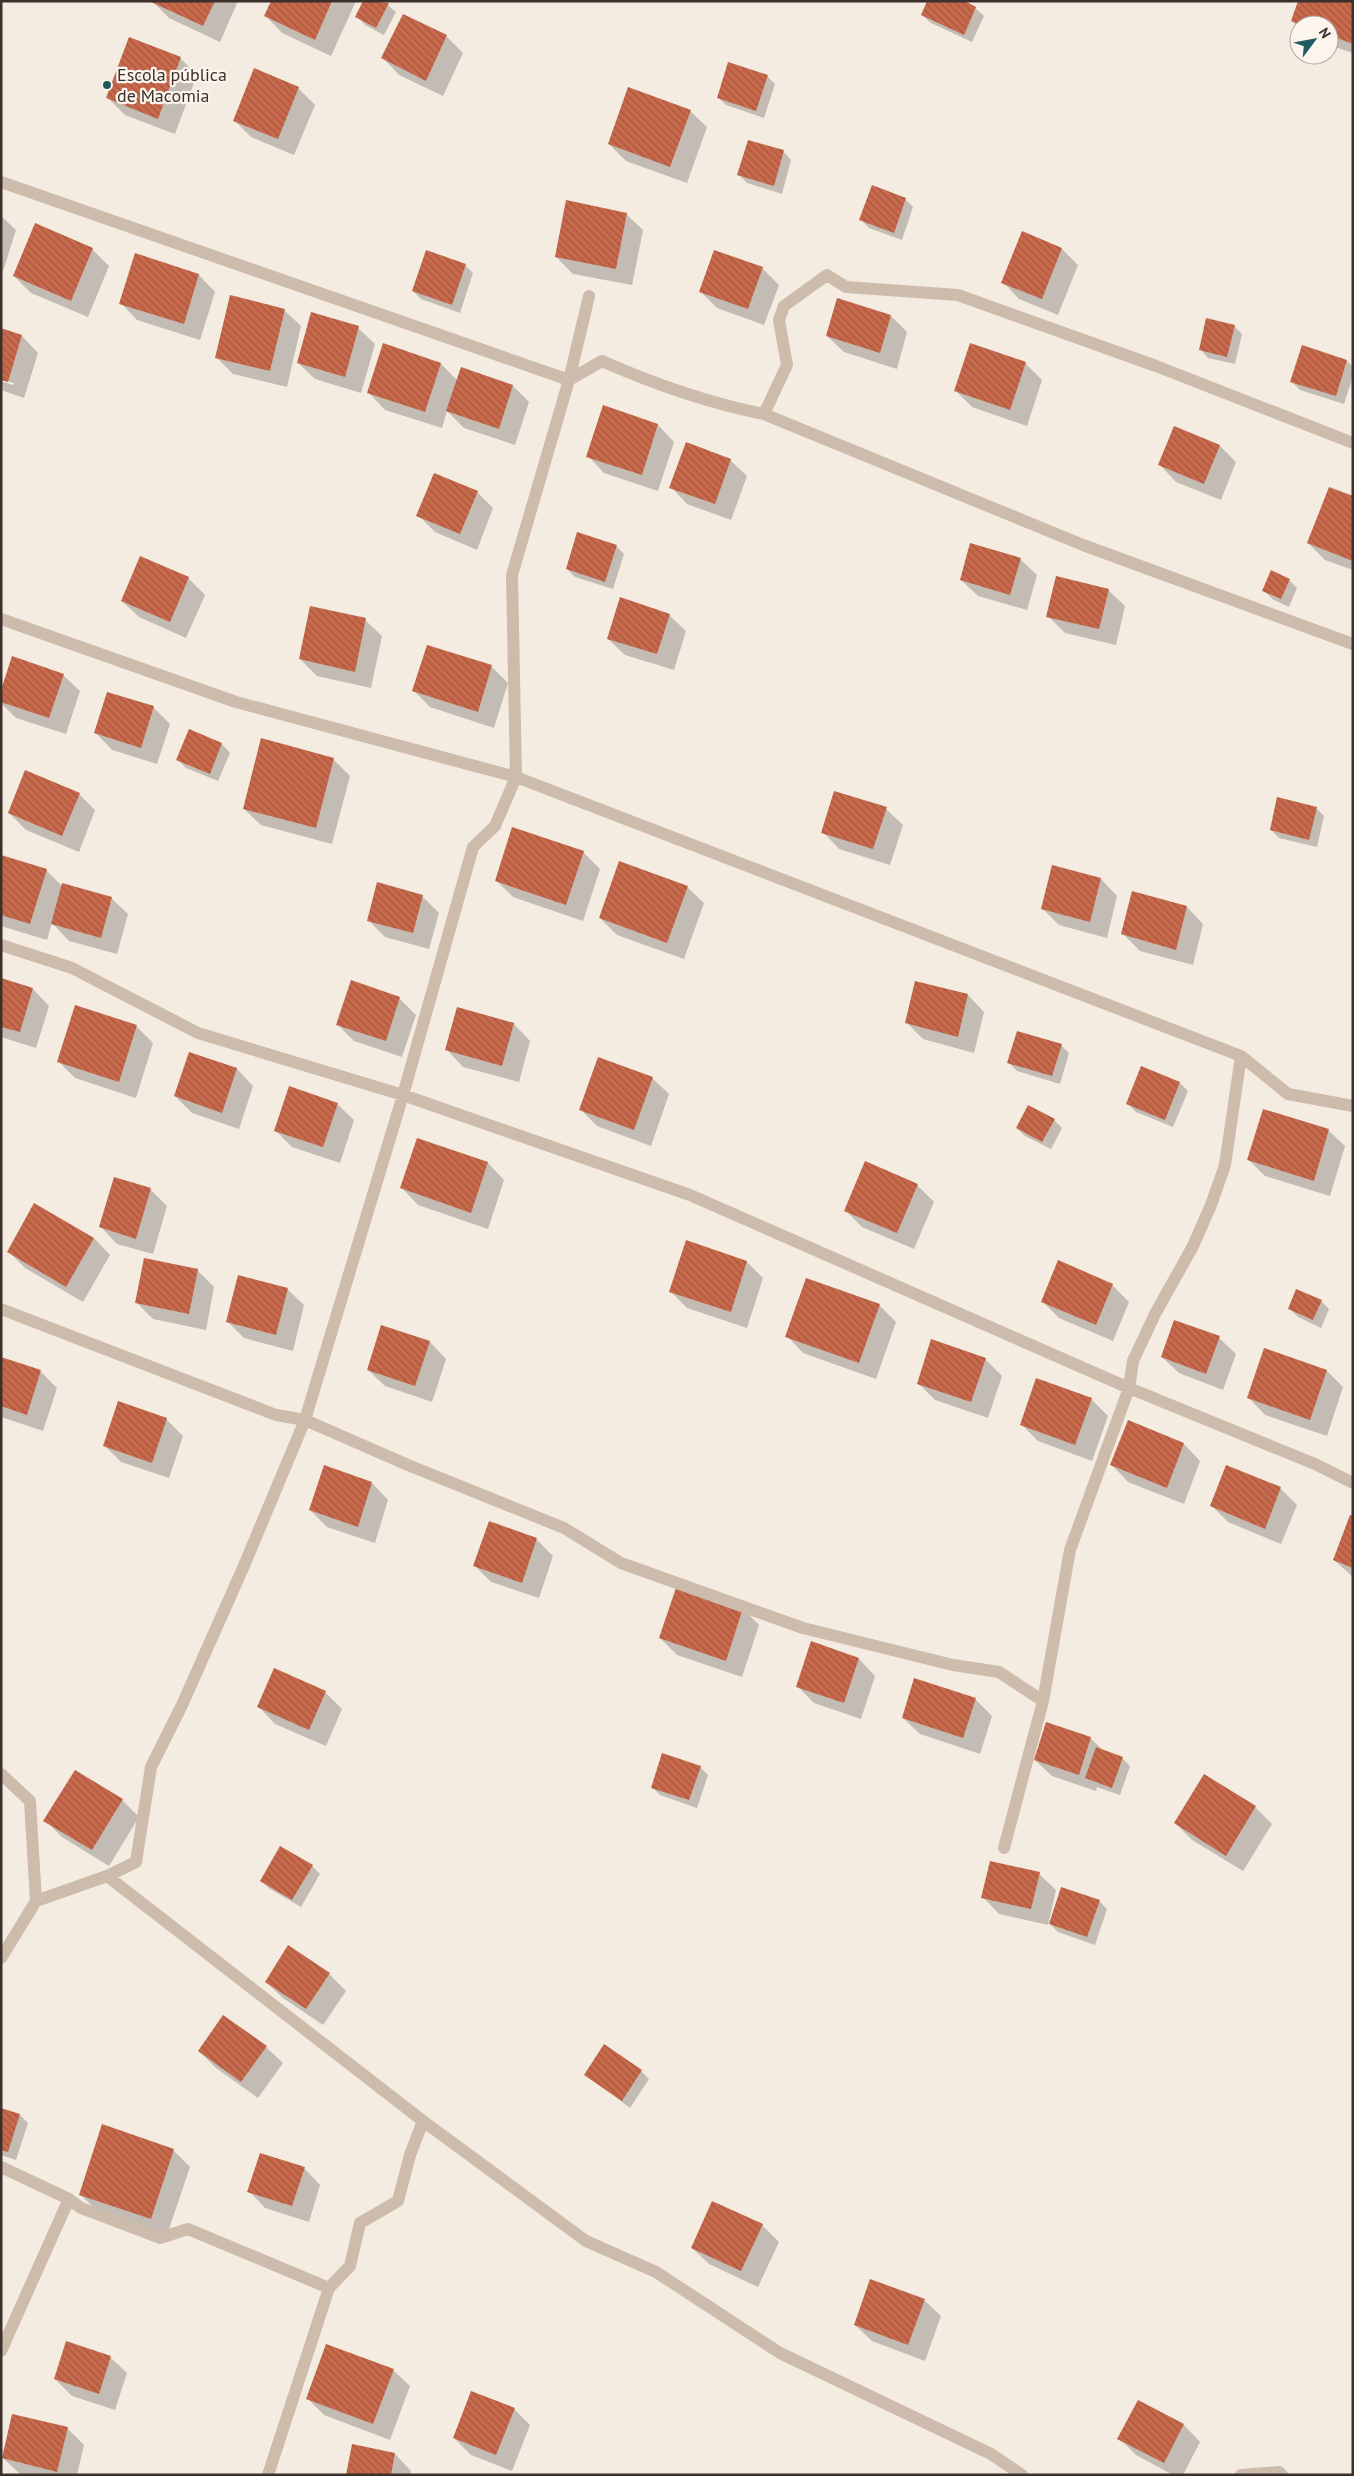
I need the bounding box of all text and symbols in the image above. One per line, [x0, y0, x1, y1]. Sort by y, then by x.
north arrow [1289, 15, 1339, 65]
text: N [1315, 24, 1335, 42]
place label: Escola pública de Macomia [117, 63, 227, 107]
marker: Escola pública de Macomia [101, 79, 113, 91]

